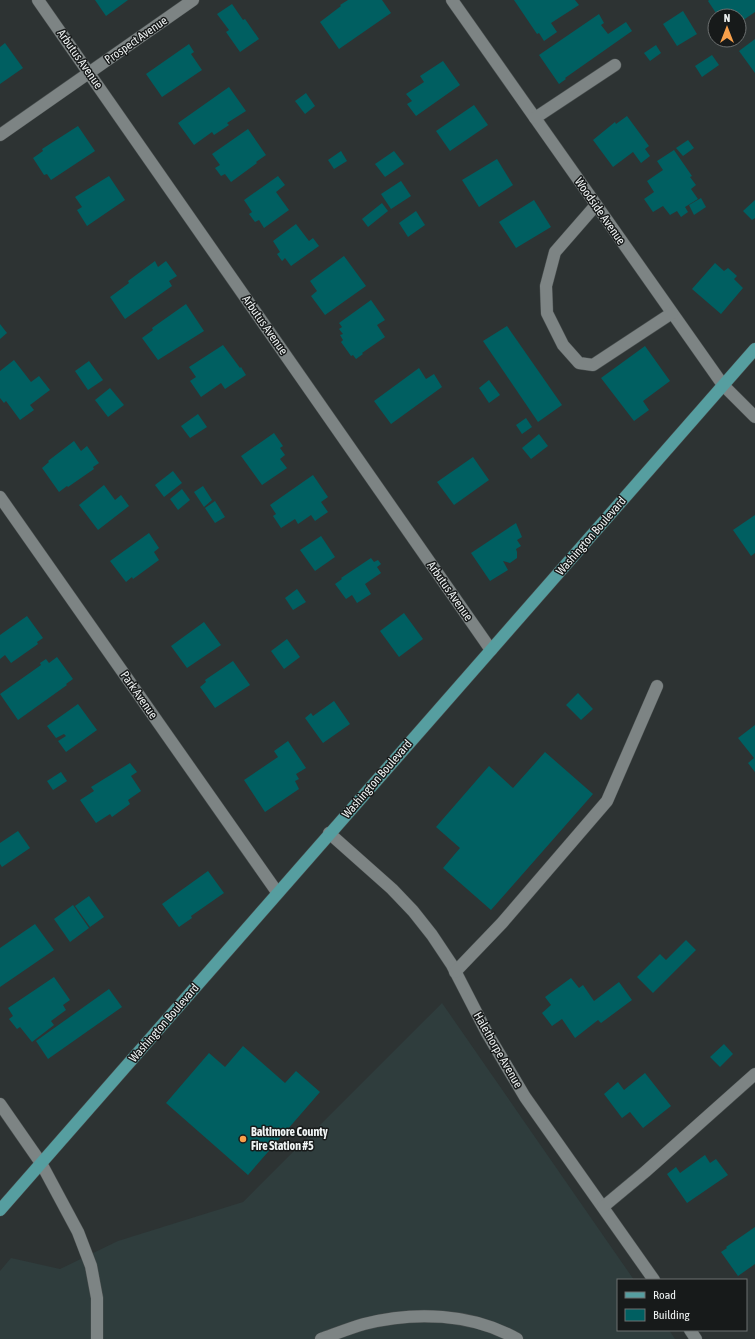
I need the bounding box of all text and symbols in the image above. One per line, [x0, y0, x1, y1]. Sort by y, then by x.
north arrow [707, 8, 747, 48]
text: N [724, 12, 730, 24]
street label: Prospect Avenue [102, 13, 170, 67]
street label: Arbutus Avenue [54, 27, 106, 91]
street label: Woodside Avenue [572, 175, 628, 247]
street label: Arbutus Avenue [239, 293, 291, 357]
street label: Washington Boulevard [553, 494, 629, 578]
street label: Arbutus Avenue [424, 559, 476, 623]
street label: Park Avenue [118, 668, 160, 722]
street label: Washington Boulevard [339, 737, 415, 821]
street label: Washington Boulevard [126, 981, 202, 1065]
street label: Halethorpe Avenue [471, 1009, 525, 1091]
place label: Baltimore County Fire Station #5 [251, 1125, 328, 1153]
marker: Baltimore County Fire Station #5 [238, 1134, 248, 1144]
legend [617, 1279, 747, 1331]
text: Road [653, 1288, 676, 1302]
text: Building [653, 1308, 691, 1322]

